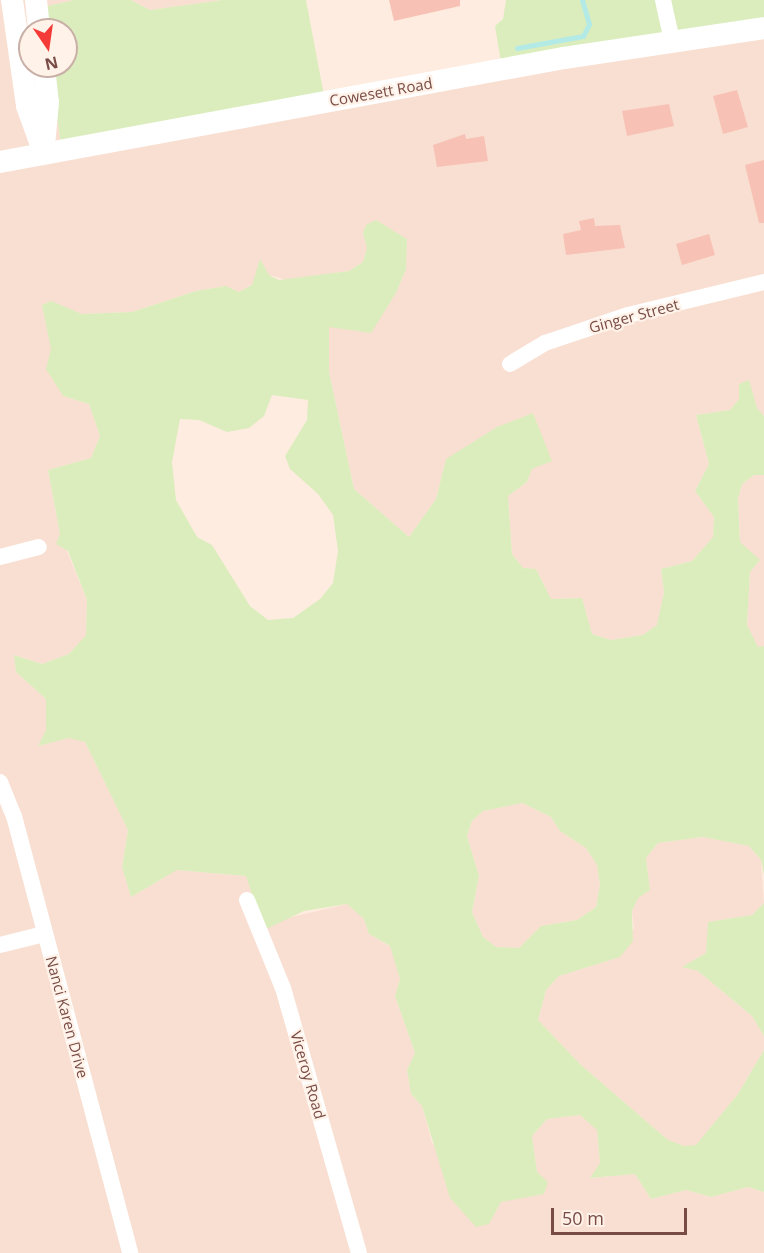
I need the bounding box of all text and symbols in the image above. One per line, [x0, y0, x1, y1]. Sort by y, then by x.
north arrow [18, 18, 78, 78]
text: N [43, 51, 60, 76]
street label: Cowesett Road [328, 74, 434, 110]
street label: Ginger Street [587, 295, 681, 337]
street label: Nanci Karen Drive [42, 954, 92, 1080]
street label: Viceroy Road [287, 1029, 329, 1121]
scale bar [554, 1196, 690, 1234]
text: 50 m [562, 1206, 604, 1230]

